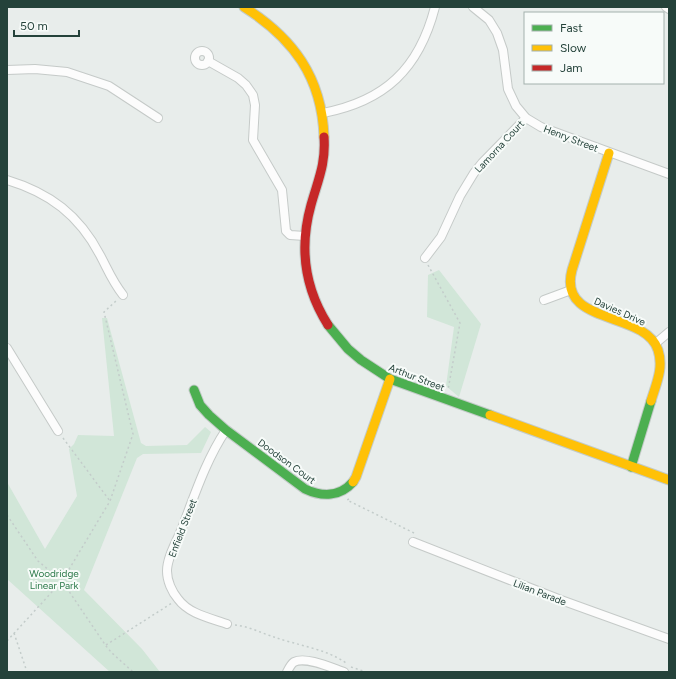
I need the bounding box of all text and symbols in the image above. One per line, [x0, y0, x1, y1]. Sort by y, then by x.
scale bar [14, 12, 79, 38]
legend [524, 12, 664, 84]
text: 50 m [20, 19, 48, 33]
text: Fast [560, 21, 583, 35]
text: Slow [560, 41, 587, 55]
text: Jam [560, 61, 583, 75]
street label: Lamorna Court [472, 117, 527, 175]
street label: Henry Street [542, 122, 600, 155]
street label: Davies Drive [592, 294, 648, 329]
street label: Arthur Street [387, 361, 447, 394]
street label: Doodson Court [255, 436, 318, 487]
street label: Enfield Street [165, 497, 200, 559]
park label: Woodridge Linear Park [29, 567, 79, 592]
street label: Lilian Parade [511, 576, 569, 609]

